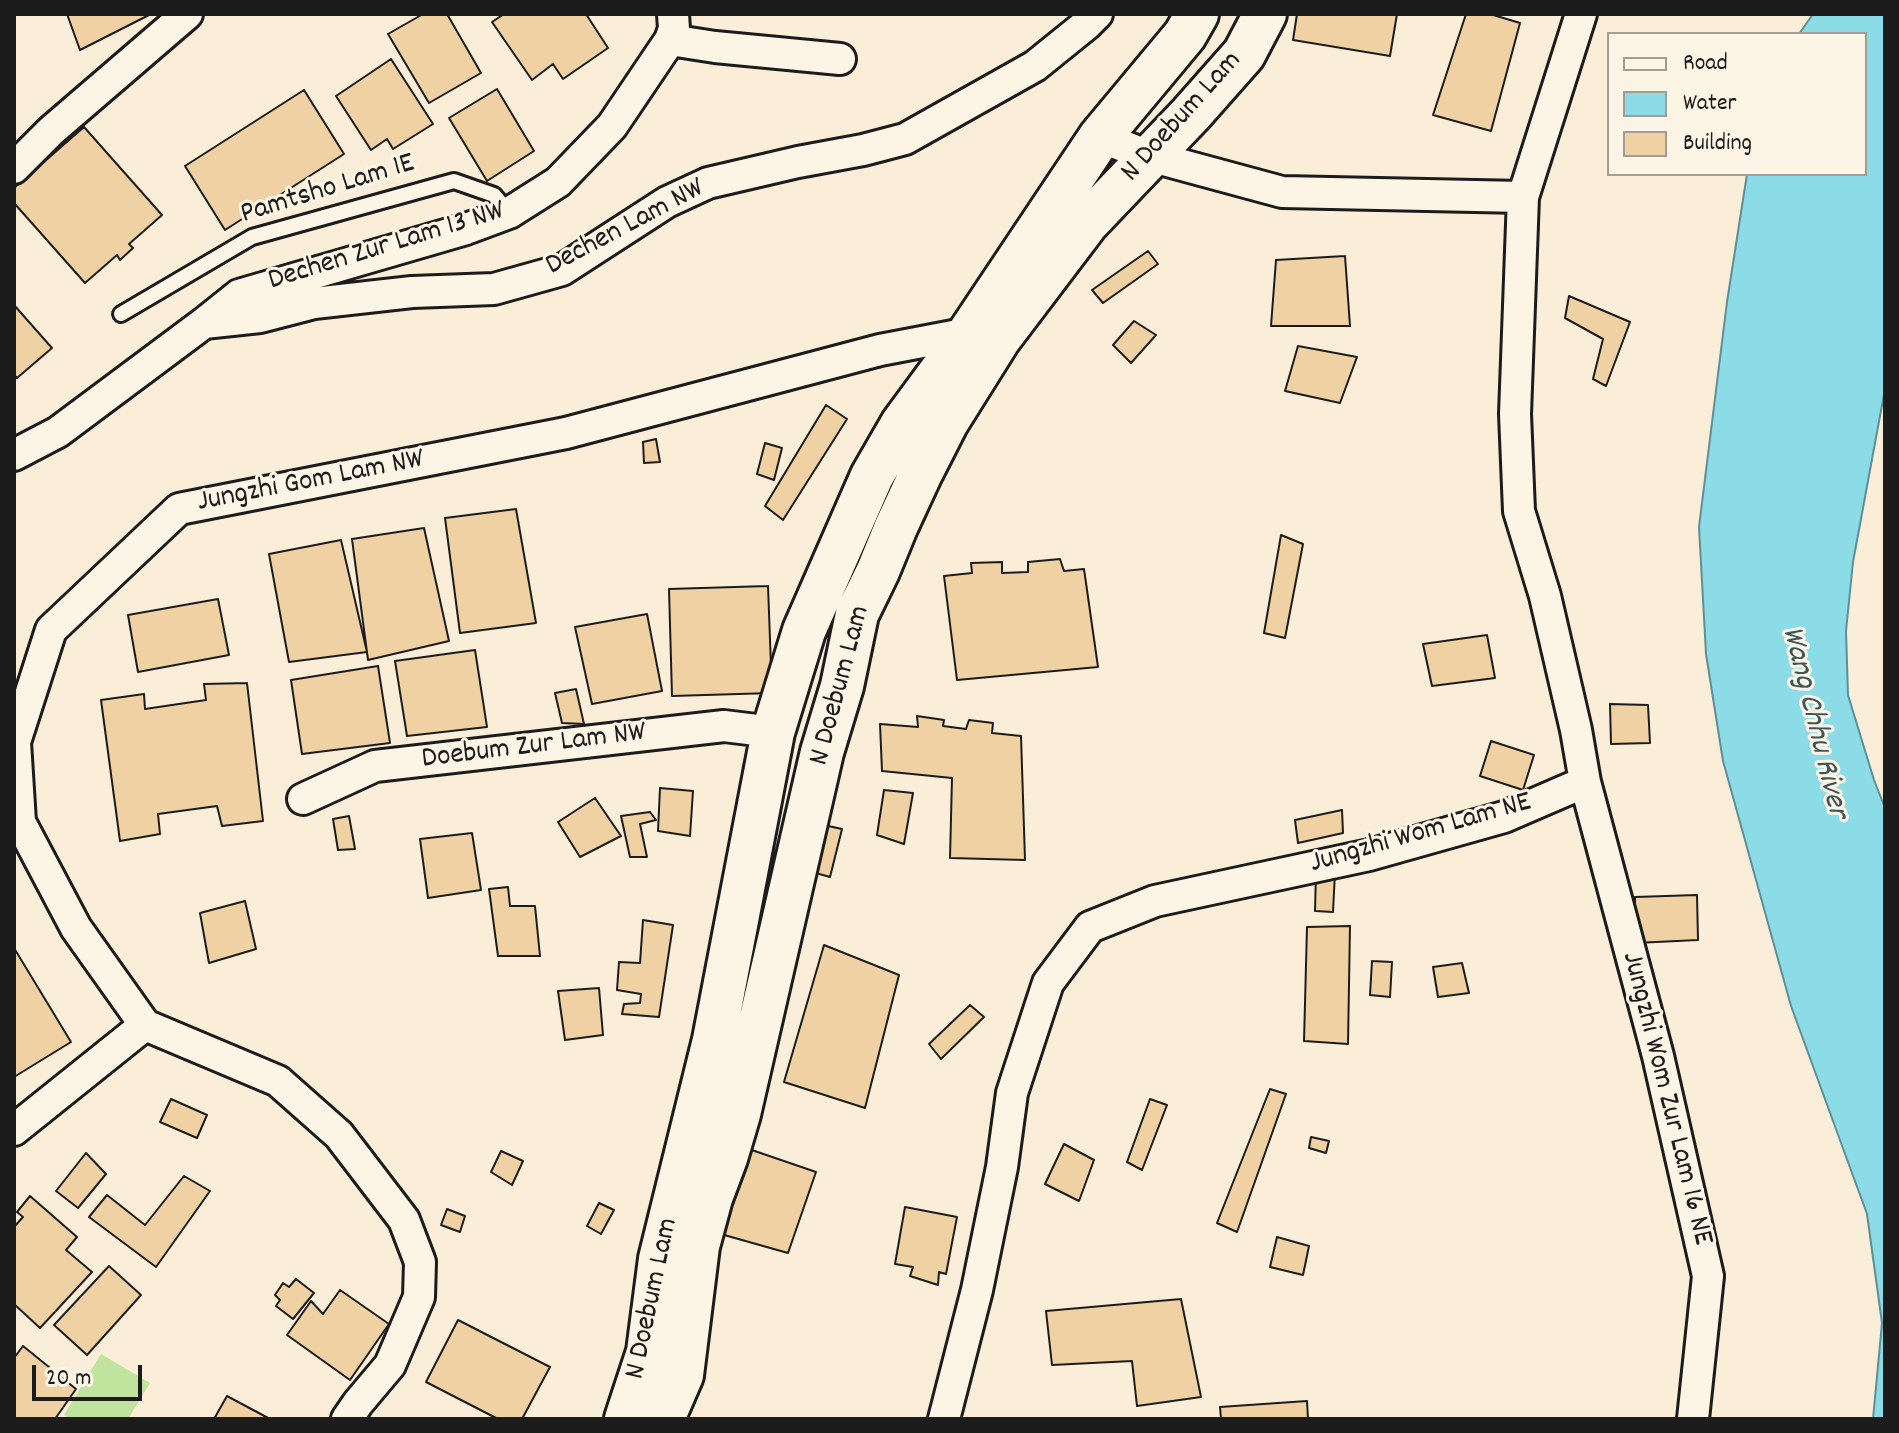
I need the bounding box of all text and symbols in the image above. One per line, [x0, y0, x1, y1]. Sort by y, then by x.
legend [1607, 32, 1867, 176]
street label: N Doebum Lam [1115, 45, 1251, 191]
text: Road [1683, 47, 1728, 81]
text: Water [1683, 87, 1736, 121]
text: Building [1683, 127, 1752, 161]
street label: Pamtsho Lam 1E [237, 147, 419, 235]
street label: Dechen Lam NW [541, 172, 711, 286]
street label: Dechen Zur Lam 13 NW [264, 195, 510, 301]
street label: Jungzhi Gom Lam NW [195, 443, 427, 523]
street label: N Doebum Lam [803, 602, 881, 770]
water label: Wang Chhu River [1770, 623, 1854, 823]
street label: Doebum Zur Lam NW [420, 716, 648, 780]
street label: Jungzhi Wom Lam NE [1306, 786, 1536, 884]
street label: Jungzhi Wom Zur Lam 16 NE [1611, 949, 1719, 1249]
street label: N Doebum Lam [619, 1215, 689, 1383]
scale bar [36, 1349, 146, 1399]
text: 20 m [46, 1362, 92, 1396]

